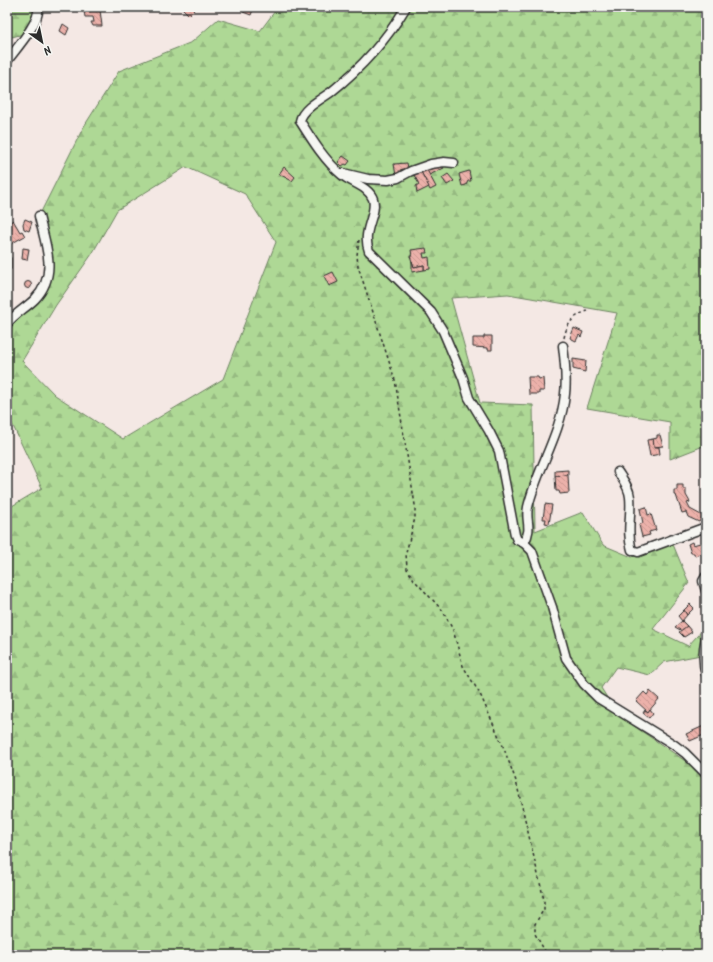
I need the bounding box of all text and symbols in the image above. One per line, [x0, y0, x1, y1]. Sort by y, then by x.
north arrow [22, 22, 62, 62]
text: N [39, 40, 55, 59]

